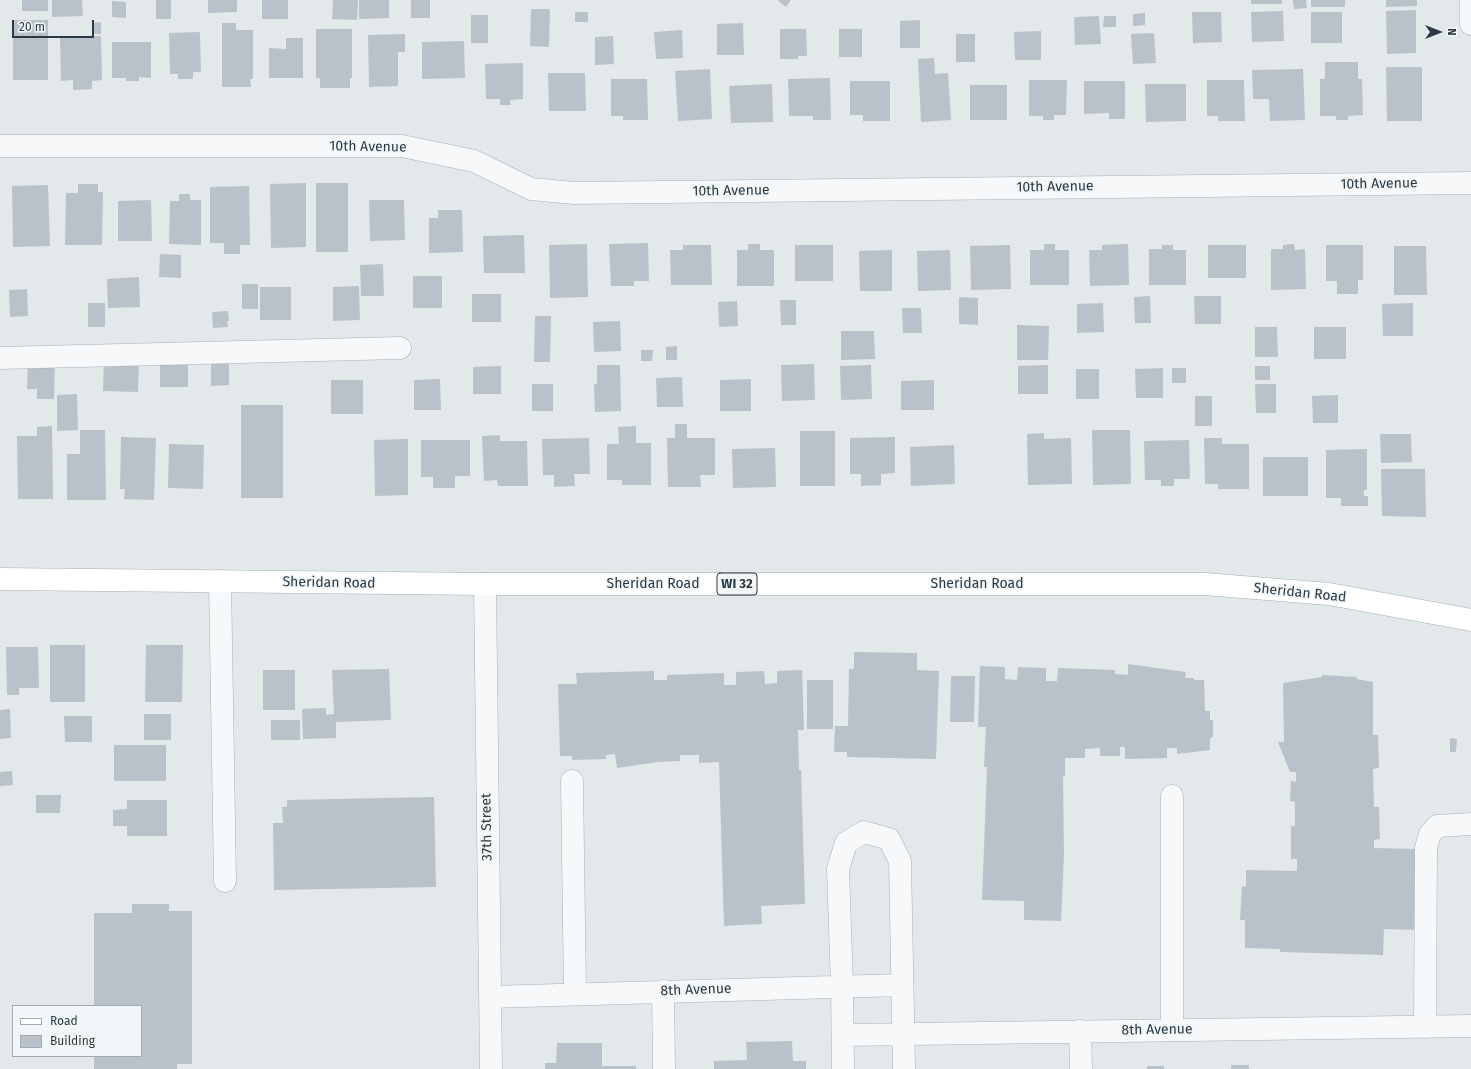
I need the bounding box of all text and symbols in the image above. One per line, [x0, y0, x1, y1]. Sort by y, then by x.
scale bar [14, 12, 96, 38]
north arrow [1419, 12, 1459, 52]
text: 20 m [19, 20, 45, 34]
text: N [1445, 28, 1458, 36]
street label: 10th Avenue [329, 138, 407, 156]
street label: 10th Avenue [1340, 175, 1418, 193]
street label: 10th Avenue [1016, 178, 1094, 196]
street label: 10th Avenue [692, 182, 770, 200]
road number: WI 32 [717, 573, 757, 595]
street label: Sheridan Road [282, 574, 376, 592]
street label: Sheridan Road [606, 576, 700, 592]
street label: Sheridan Road [930, 576, 1024, 592]
street label: Sheridan Road [1253, 580, 1347, 606]
street label: 37th Street [478, 793, 496, 861]
street label: 8th Avenue [660, 980, 732, 1000]
legend [12, 1005, 142, 1057]
text: Road [50, 1014, 78, 1028]
street label: 8th Avenue [1121, 1021, 1193, 1039]
text: Building [50, 1034, 95, 1048]

